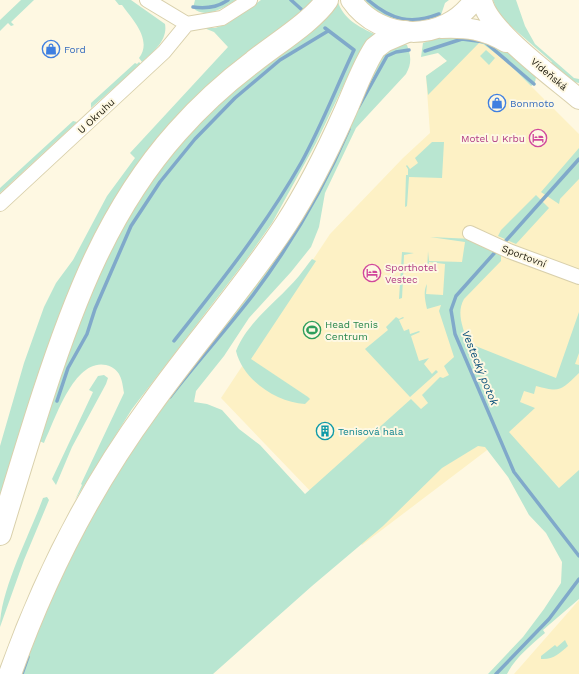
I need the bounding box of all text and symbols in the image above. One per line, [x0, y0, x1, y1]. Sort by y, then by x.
shop icon: Ford [41, 39, 61, 59]
place label: Ford [64, 44, 86, 55]
street label: Vídeňská [529, 56, 570, 93]
shop icon: Bonmoto [487, 93, 507, 113]
street label: U Okruhu [75, 96, 117, 136]
place label: Bonmoto [510, 98, 554, 109]
hotel icon: Motel U Krbu [528, 128, 548, 148]
place label: Motel U Krbu [461, 133, 525, 144]
street label: Sportovní [500, 243, 548, 270]
place label: Sporthotel Vestec [385, 262, 437, 285]
hotel icon: Sporthotel Vestec [362, 263, 382, 283]
place label: Head Tenis Centrum [325, 319, 378, 342]
sports icon: Head Tenis Centrum [302, 320, 322, 340]
water label: Vestecký potok [459, 329, 501, 408]
building icon: Tenisová hala [315, 421, 335, 441]
place label: Tenisová hala [338, 426, 404, 437]

